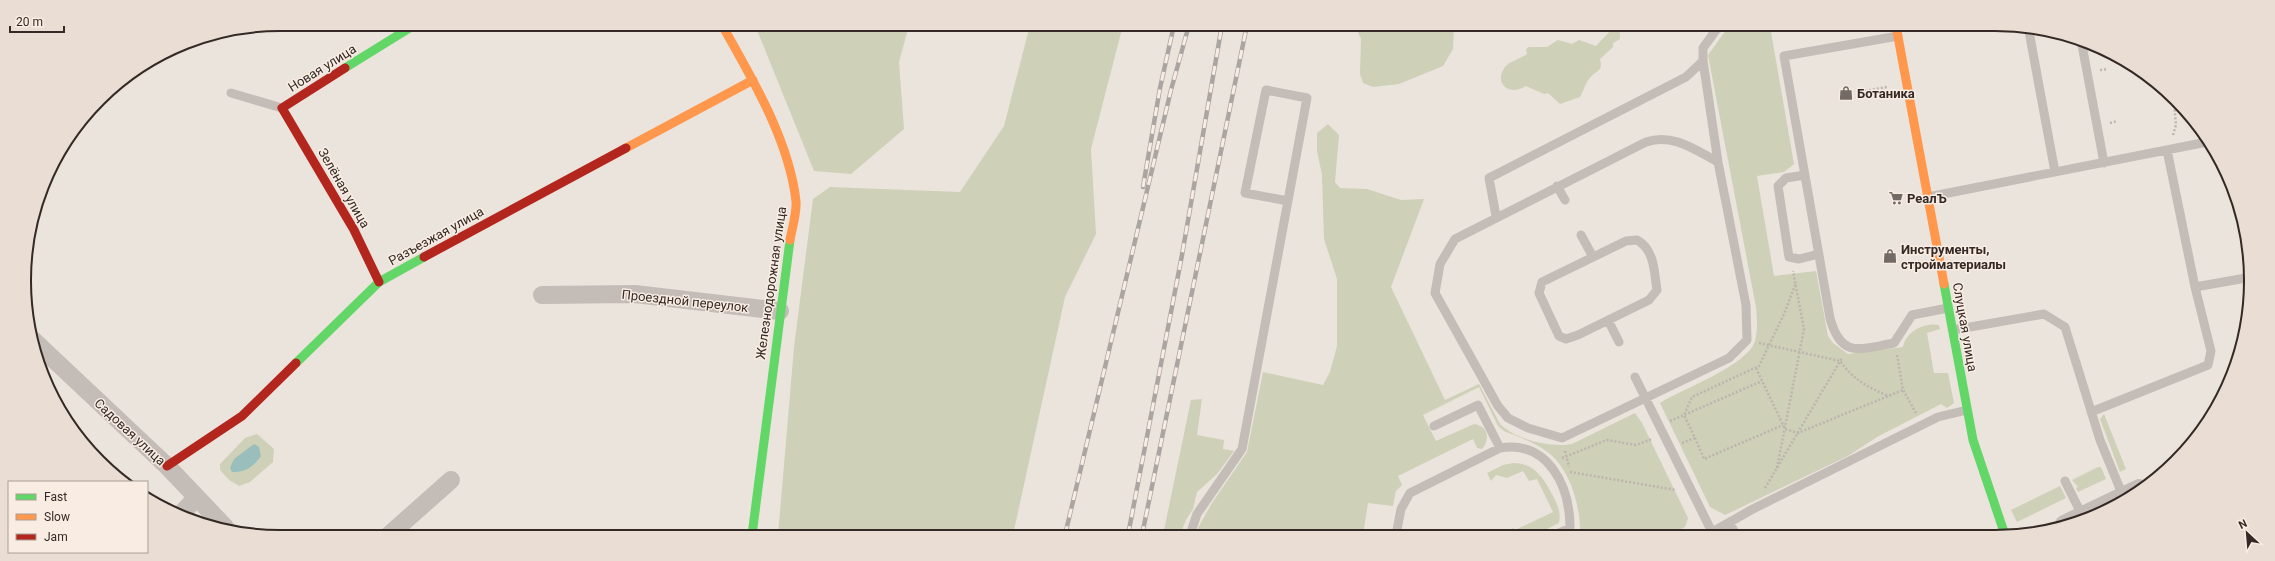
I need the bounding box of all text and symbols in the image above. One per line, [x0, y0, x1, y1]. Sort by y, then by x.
scale bar [10, 8, 64, 34]
text: 20 m [16, 15, 43, 29]
street label: Новая улица [285, 41, 359, 95]
shop icon: Ботаника [1838, 85, 1854, 101]
place label: Ботаника [1857, 86, 1915, 101]
street label: Зелёная улица [315, 145, 373, 231]
supermarket icon: РеалЪ [1888, 190, 1904, 206]
place label: РеалЪ [1907, 191, 1947, 206]
street label: Разъезжая улица [386, 204, 486, 268]
street label: Железнодорожная улица [753, 205, 789, 361]
place label: Инструменты, стройматериалы [1901, 242, 2006, 272]
shop icon: Инструменты, стройматериалы [1882, 248, 1898, 264]
street label: Слуцкая улица [1950, 281, 1980, 373]
street label: Проездной переулок [621, 287, 749, 315]
street label: Садовая улица [91, 395, 169, 469]
legend [8, 481, 148, 553]
text: Fast [44, 490, 67, 504]
text: Slow [44, 510, 70, 524]
north arrow [2227, 513, 2267, 553]
text: N [2236, 517, 2249, 532]
text: Jam [44, 530, 68, 544]

